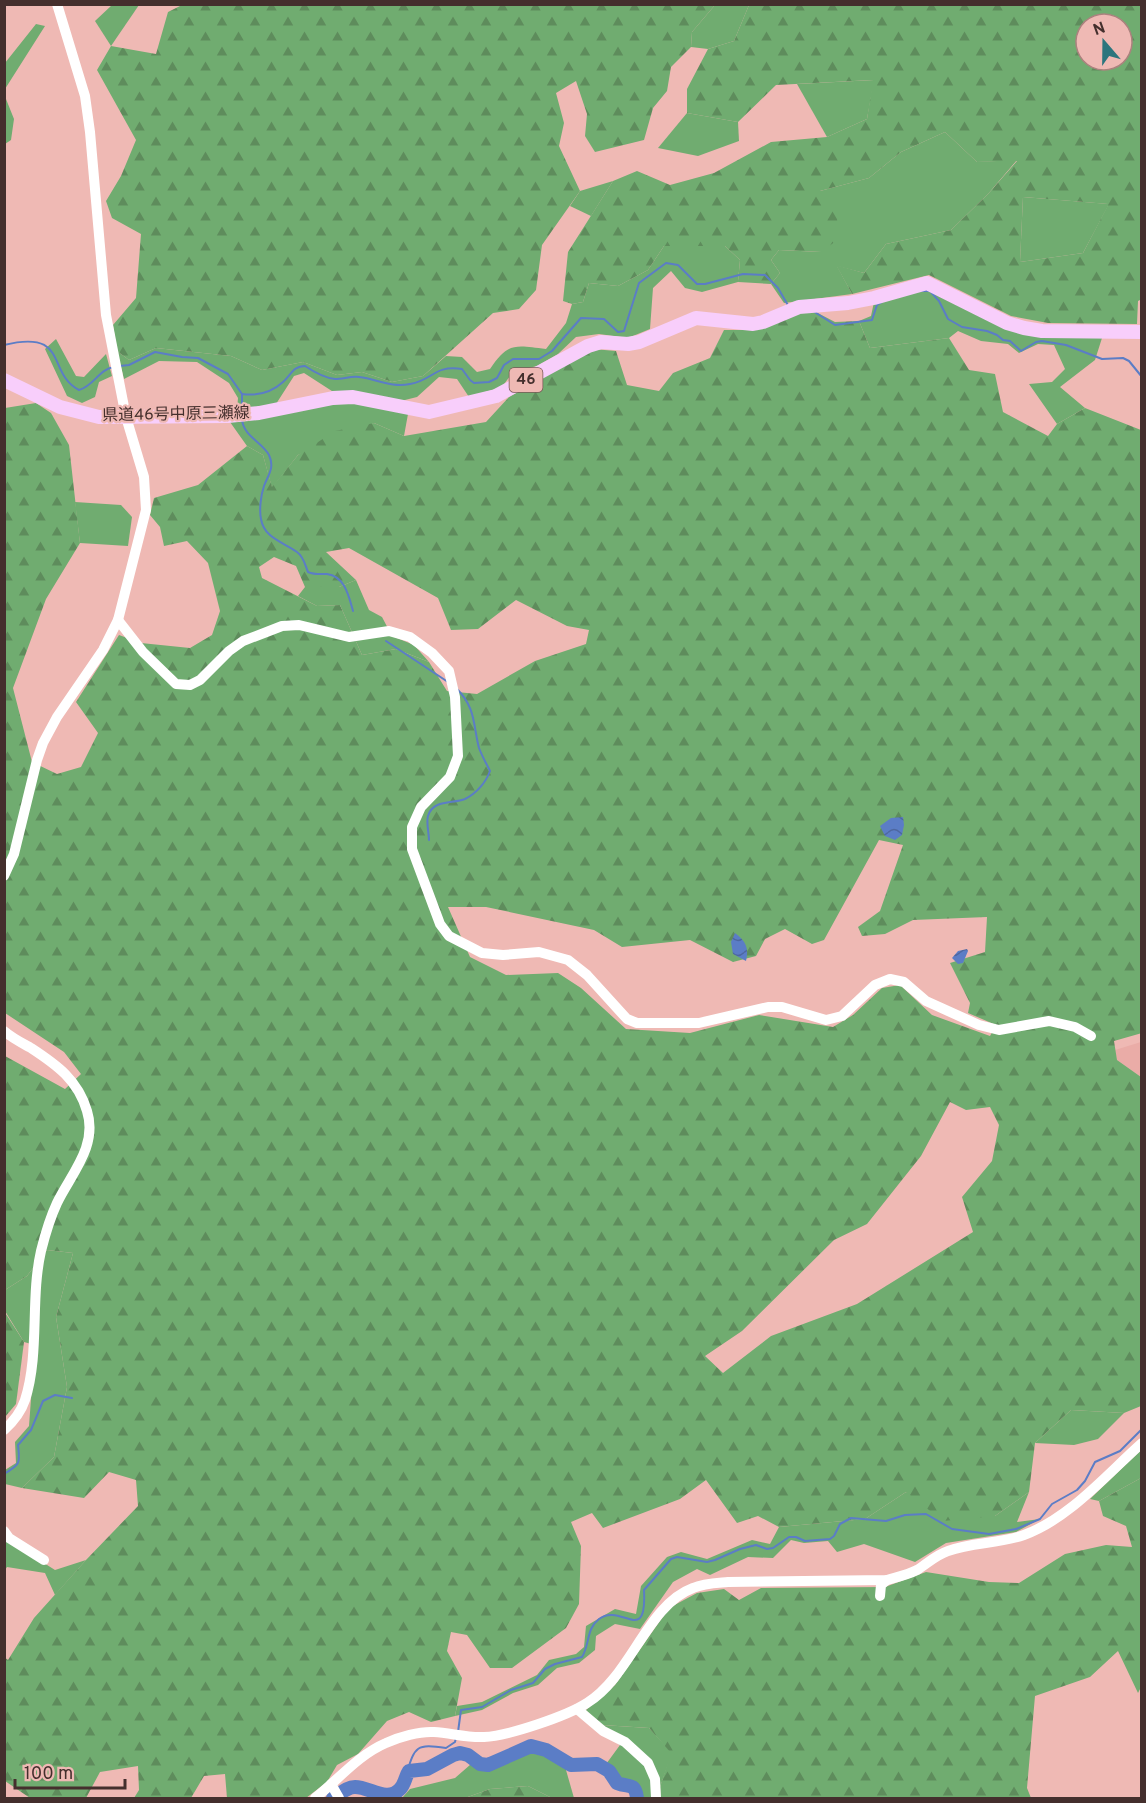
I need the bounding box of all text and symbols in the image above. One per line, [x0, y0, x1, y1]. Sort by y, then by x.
north arrow [1074, 12, 1134, 72]
text: N [1091, 18, 1108, 41]
road number: 46 [510, 368, 542, 392]
street label: 県道46号中原三瀬線 [102, 404, 250, 426]
scale bar [15, 1752, 124, 1790]
text: 100 m [24, 1763, 73, 1786]

